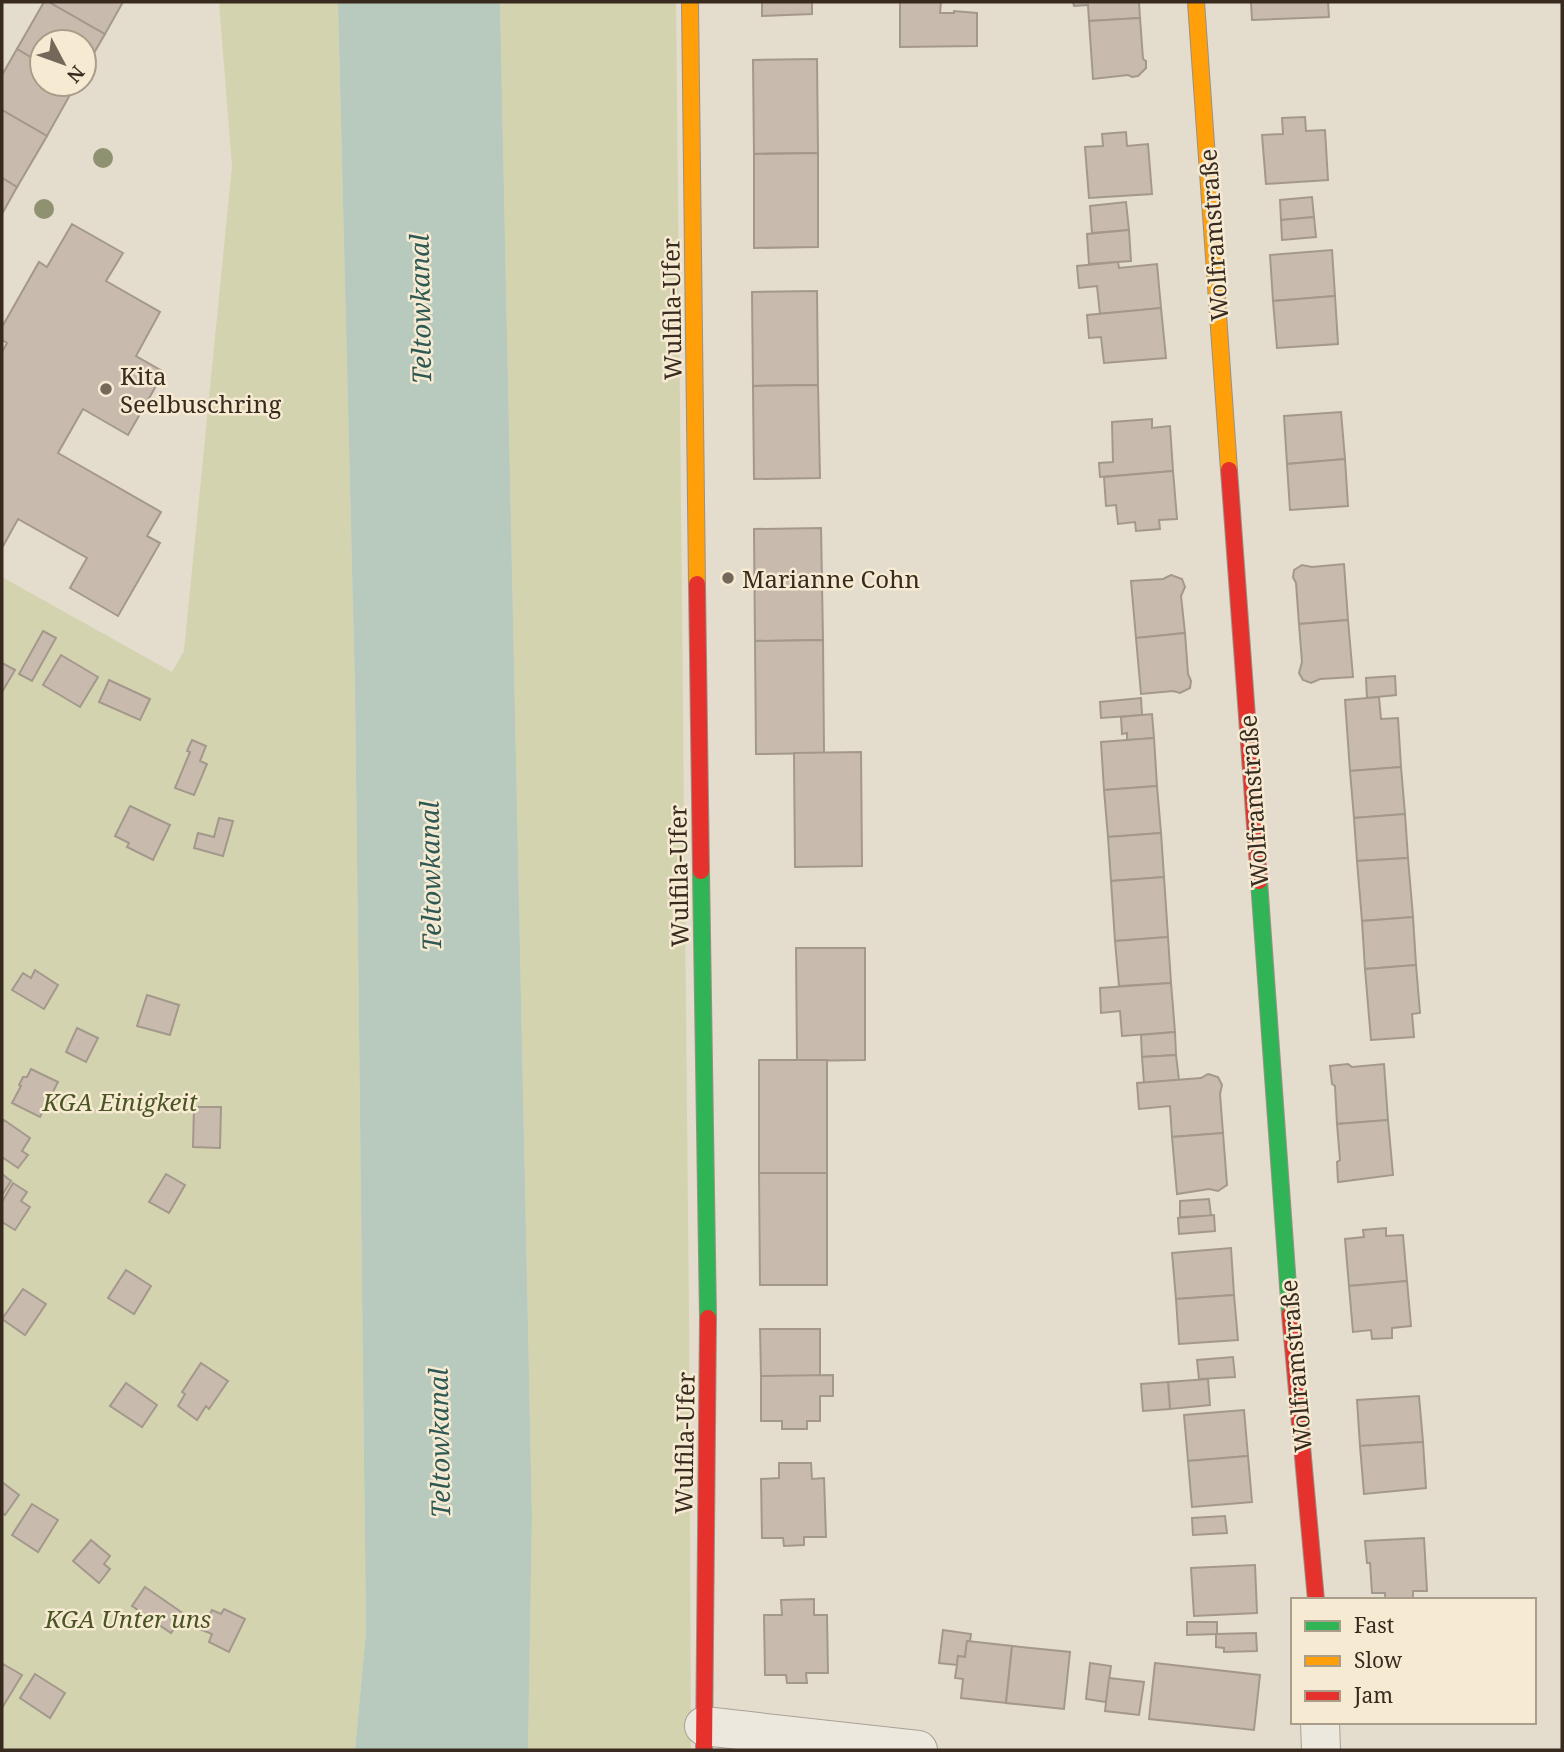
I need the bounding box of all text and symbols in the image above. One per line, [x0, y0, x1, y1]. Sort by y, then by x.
north arrow [28, 28, 98, 98]
text: N [61, 60, 91, 88]
street label: Wolframstraße [1191, 148, 1235, 322]
water label: Teltowkanal [401, 234, 439, 384]
street label: Wulfila-Ufer [653, 238, 689, 380]
place label: Kita Seelbuschring [120, 359, 281, 420]
marker: Kita Seelbuschring [98, 381, 114, 397]
place label: Marianne Cohn [742, 562, 920, 595]
marker: Marianne Cohn [720, 570, 736, 586]
street label: Wolframstraße [1231, 714, 1275, 888]
water label: Teltowkanal [411, 801, 449, 951]
street label: Wulfila-Ufer [660, 805, 696, 947]
park label: KGA Einigkeit [41, 1085, 198, 1118]
street label: Wolframstraße [1271, 1278, 1319, 1454]
water label: Teltowkanal [420, 1368, 458, 1518]
street label: Wulfila-Ufer [666, 1372, 702, 1514]
legend [1291, 1598, 1536, 1724]
park label: KGA Unter uns [44, 1602, 211, 1635]
text: Fast [1354, 1611, 1394, 1639]
text: Slow [1354, 1646, 1403, 1674]
text: Jam [1353, 1681, 1393, 1709]

